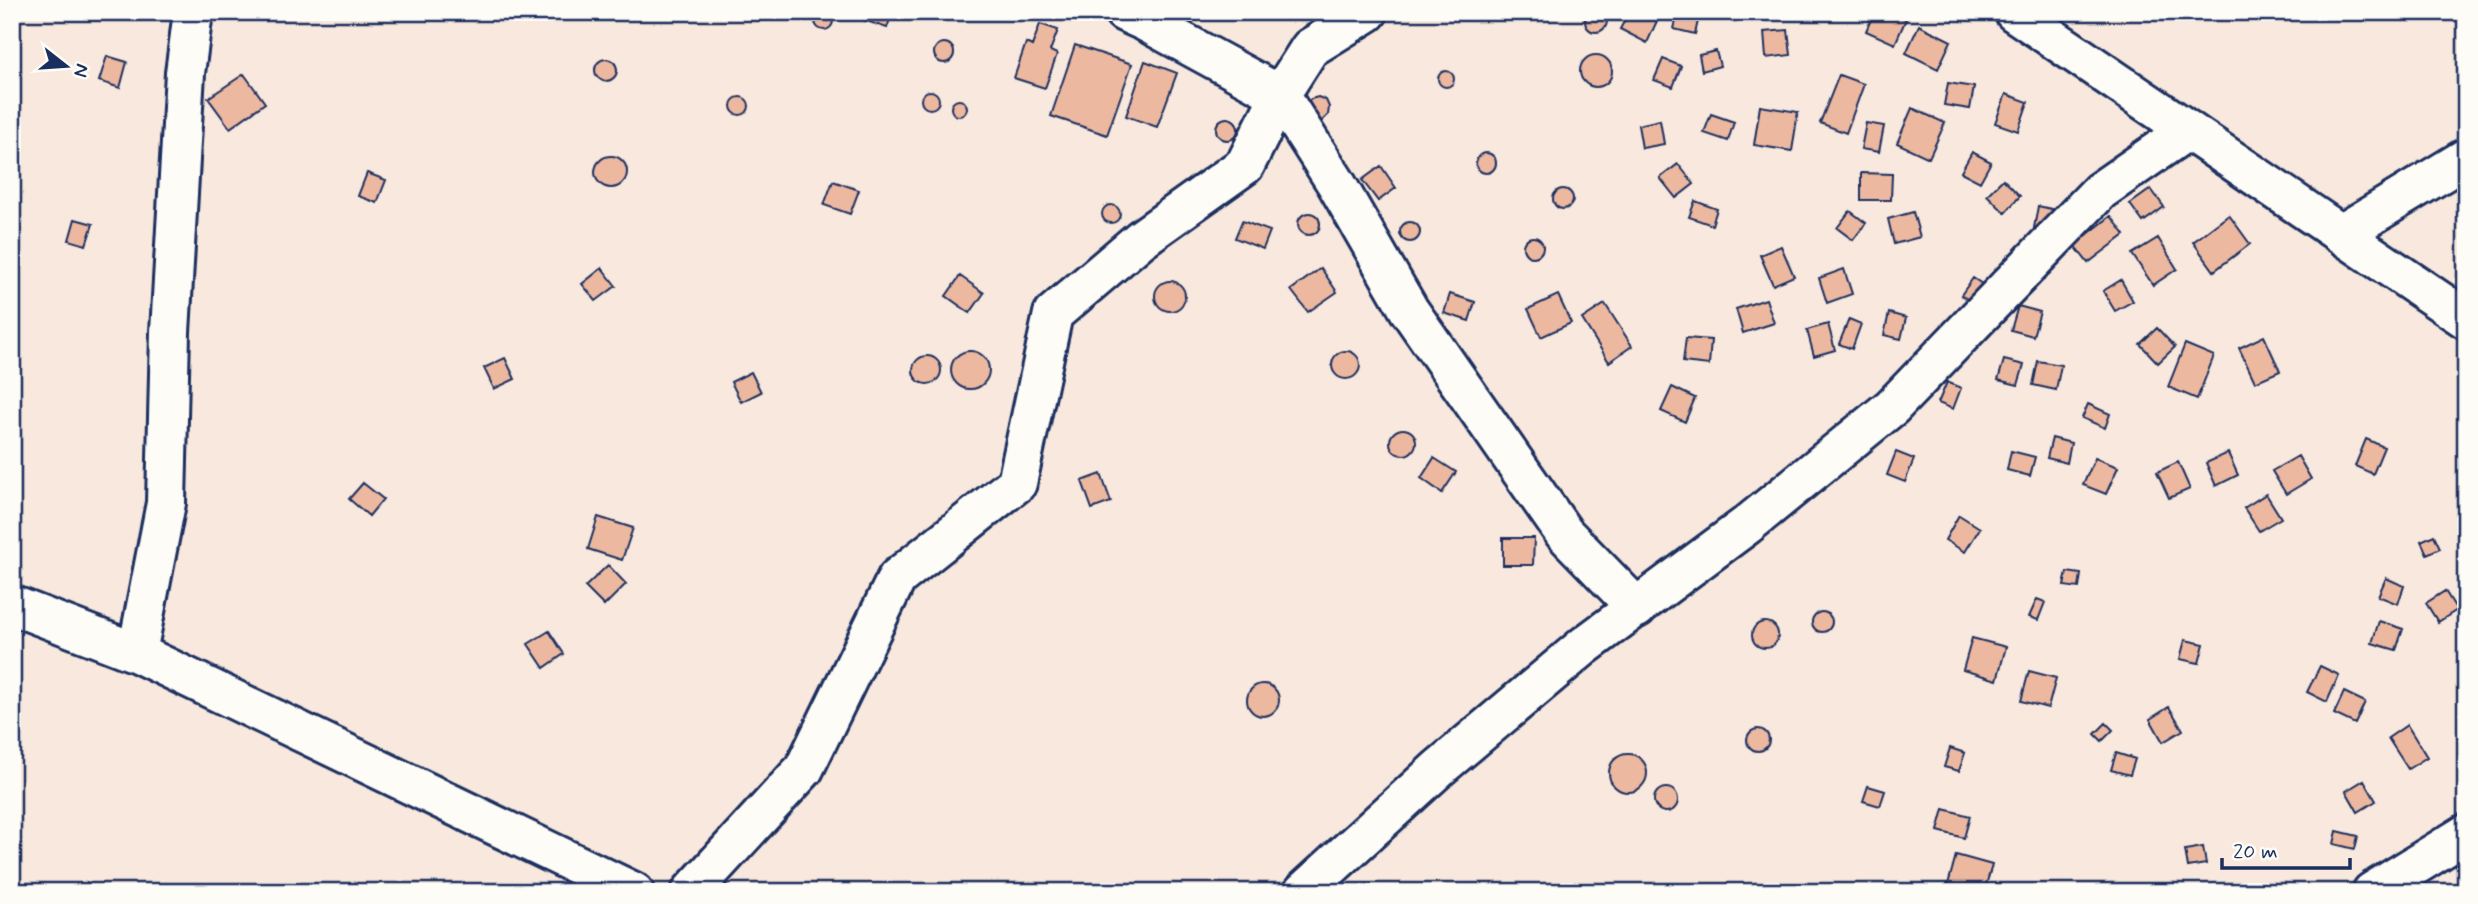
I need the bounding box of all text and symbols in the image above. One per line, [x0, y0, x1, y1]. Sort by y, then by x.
north arrow [32, 32, 102, 102]
text: N [67, 61, 95, 80]
scale bar [2222, 827, 2350, 871]
text: 20 m [2233, 838, 2278, 866]

